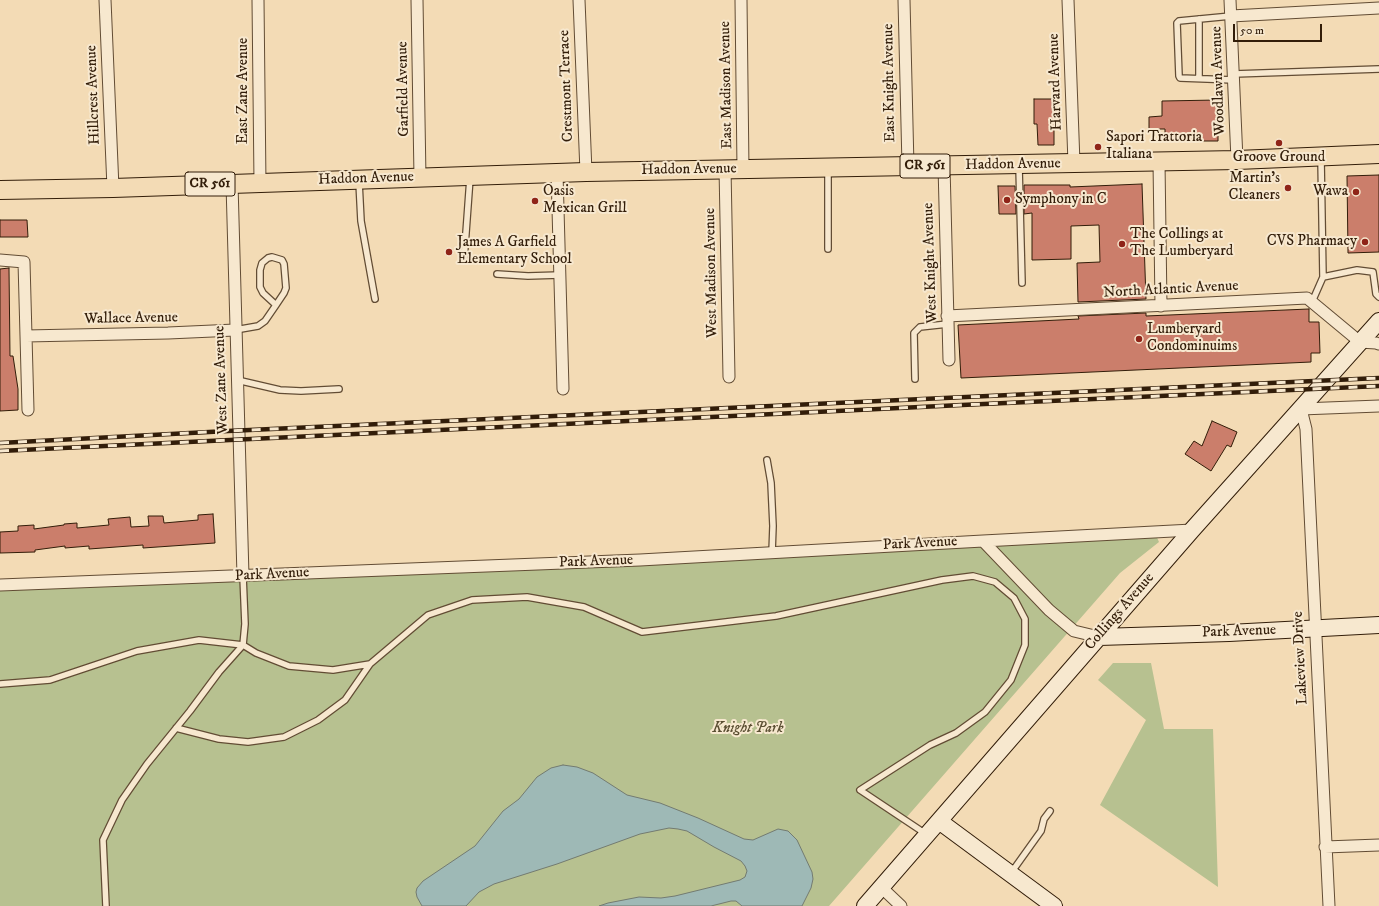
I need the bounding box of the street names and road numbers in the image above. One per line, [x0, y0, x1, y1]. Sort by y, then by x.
street label: East Madison Avenue [717, 21, 737, 149]
street label: East Knight Avenue [880, 24, 900, 142]
street label: Woodlawn Avenue [1208, 26, 1230, 136]
street label: Crestmont Terrace [556, 30, 578, 142]
street label: Harvard Avenue [1045, 33, 1067, 131]
street label: East Zane Avenue [235, 38, 253, 144]
street label: Garfield Avenue [394, 41, 414, 137]
street label: Hillcrest Avenue [83, 45, 105, 145]
road number: CR 561 [900, 154, 950, 178]
street label: Haddon Avenue [965, 155, 1061, 175]
street label: Haddon Avenue [641, 160, 737, 180]
street label: Haddon Avenue [318, 168, 414, 190]
road number: CR 561 [185, 172, 235, 196]
street label: West Knight Avenue [920, 202, 942, 324]
street label: West Madison Avenue [702, 208, 722, 338]
street label: North Atlantic Avenue [1103, 277, 1239, 303]
street label: Wallace Avenue [84, 309, 178, 329]
street label: West Zane Avenue [211, 325, 233, 435]
street label: Park Avenue [882, 533, 958, 555]
street label: Park Avenue [558, 552, 634, 572]
street label: Park Avenue [234, 564, 310, 586]
street label: Collings Avenue [1081, 570, 1159, 654]
street label: Lakeview Drive [1290, 611, 1312, 705]
street label: Park Avenue [1201, 622, 1277, 642]

